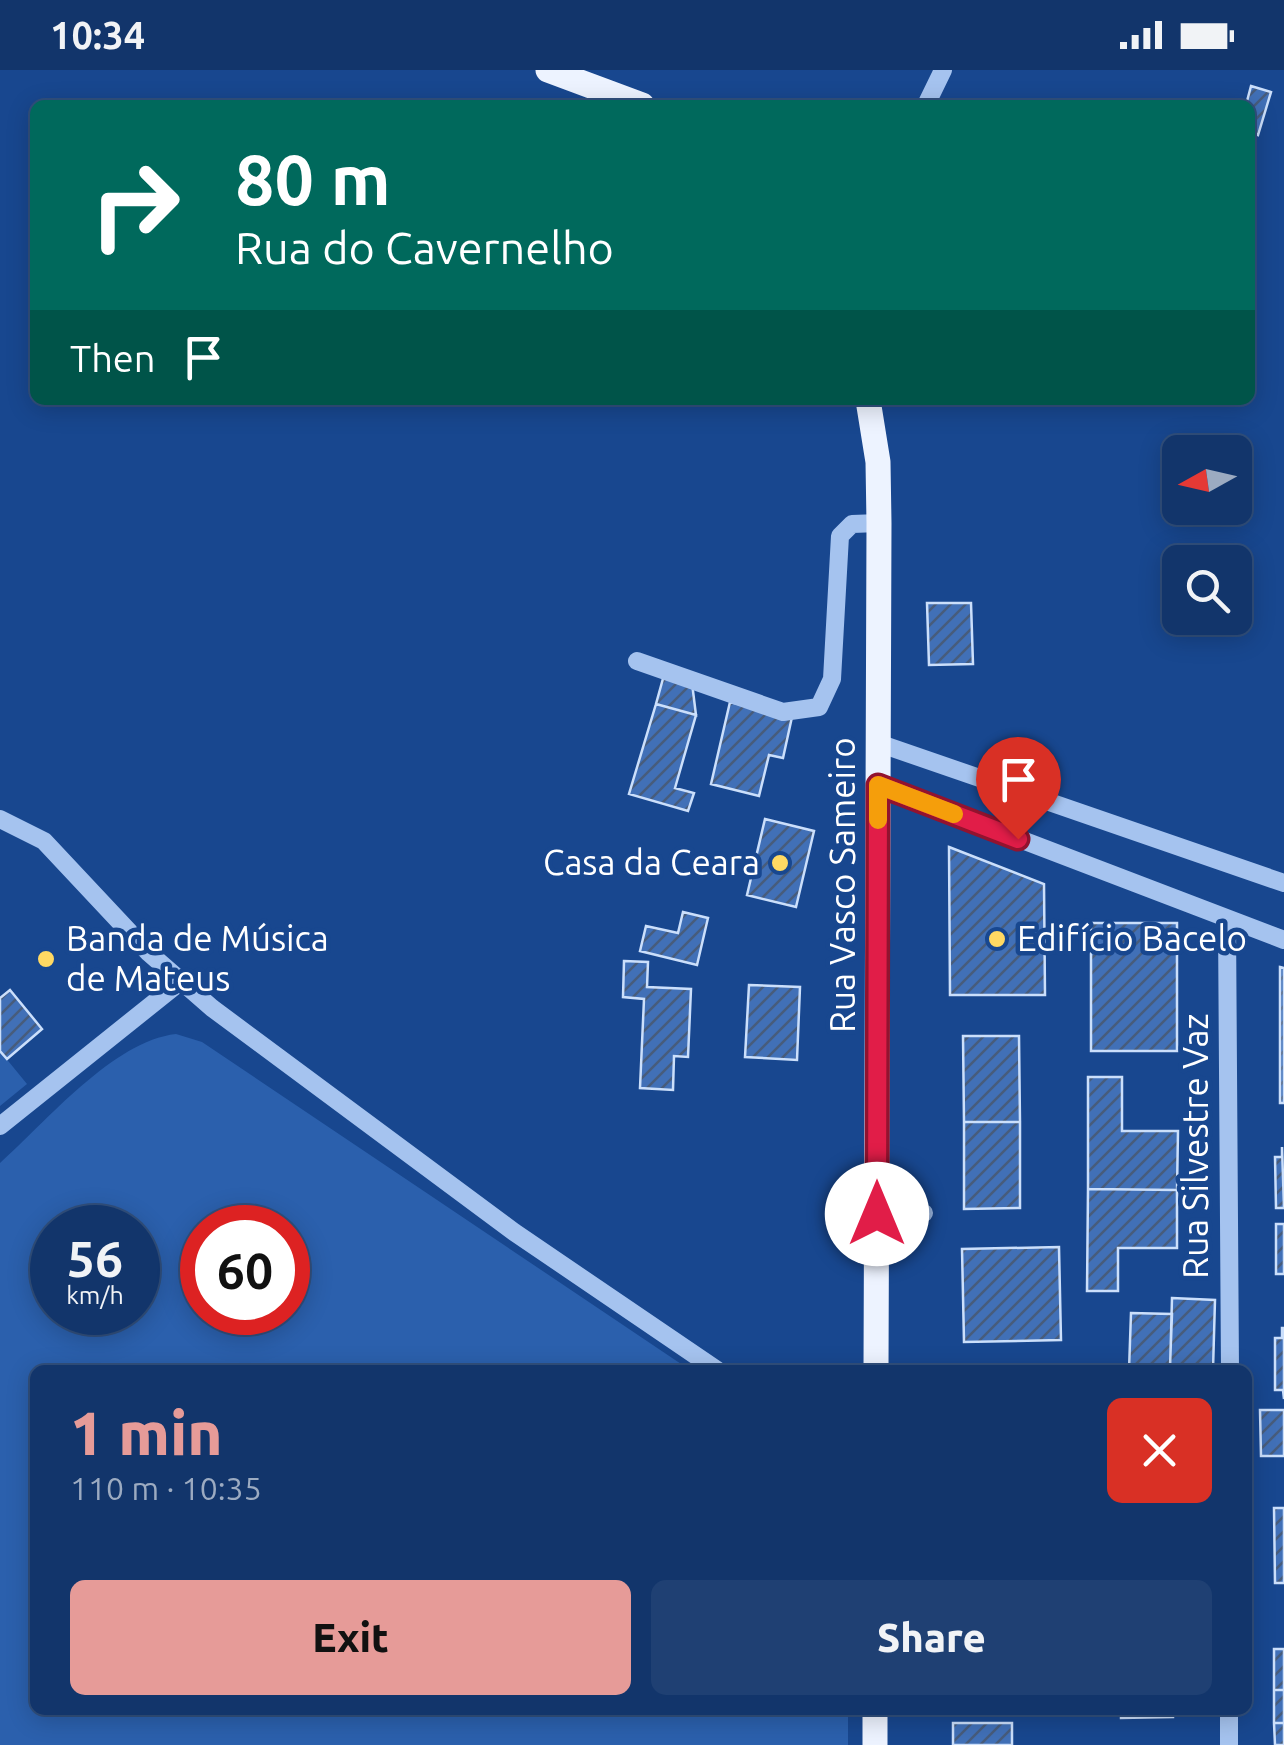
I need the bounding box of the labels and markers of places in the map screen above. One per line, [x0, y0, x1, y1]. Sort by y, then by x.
pin [976, 737, 1061, 840]
place label: Casa da Ceara [543, 842, 760, 882]
marker: Casa da Ceara [769, 852, 791, 874]
place label: Banda de Música de Mateus [66, 918, 329, 998]
place label: Edifício Bacelo [1017, 918, 1247, 958]
marker: Edifício Bacelo [986, 928, 1008, 950]
marker: Banda de Música de Mateus [35, 948, 57, 970]

